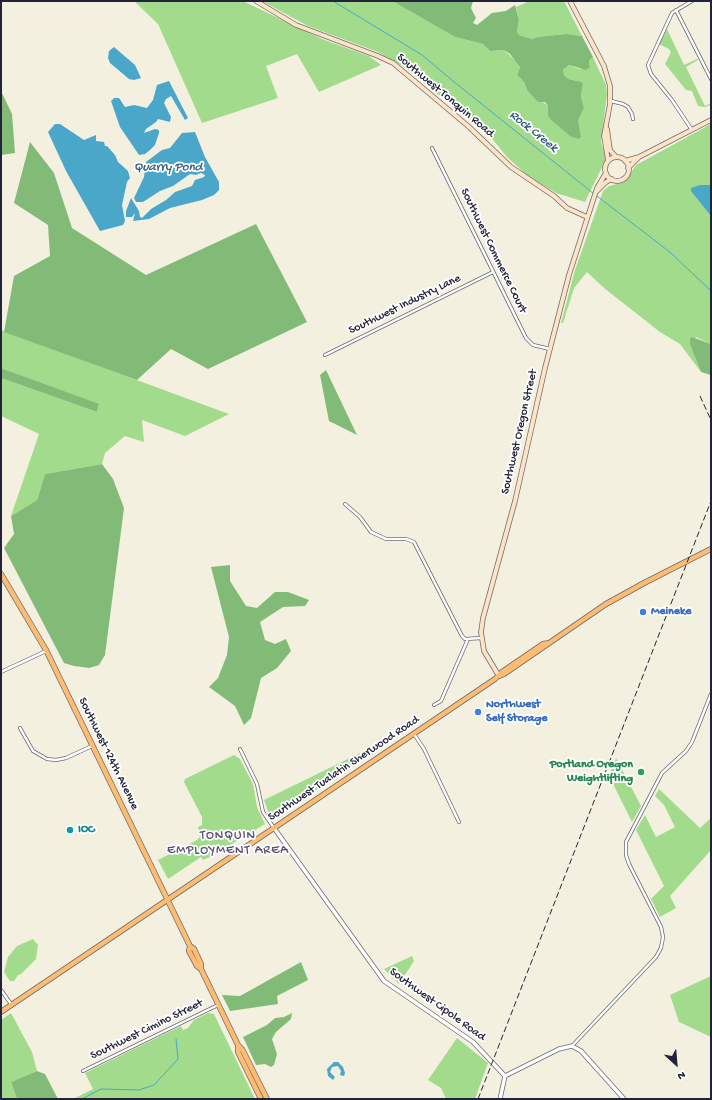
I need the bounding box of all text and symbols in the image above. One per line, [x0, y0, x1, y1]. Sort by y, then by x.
street label: Southwest Tonquin Road [393, 51, 497, 141]
water label: Rock Creek [506, 108, 560, 156]
water label: Quarry Pond [134, 160, 202, 176]
street label: Southwest Commerce Court [456, 186, 530, 316]
street label: Southwest Industry Lane [347, 272, 463, 338]
street label: Southwest Oregon Street [499, 368, 541, 496]
place label: Meineke [651, 605, 692, 619]
marker: Meineke [638, 607, 648, 617]
street label: Southwest 124th Avenue [75, 696, 141, 812]
place label: Northwest Self Storage [486, 698, 548, 726]
marker: Northwest Self Storage [473, 707, 483, 717]
street label: Southwest Tualatin Sherwood Road [266, 713, 422, 825]
place label: Portland Oregon Weightlifting [550, 758, 633, 786]
marker: Portland Oregon Weightlifting [636, 767, 646, 777]
place label: IOC [78, 823, 95, 837]
marker: IOC [65, 825, 75, 835]
district label: TONQUIN EMPLOYMENT AREA [167, 828, 289, 859]
street label: Southwest Cipole Road [386, 965, 488, 1045]
street label: Southwest Cimino Street [88, 996, 206, 1064]
north arrow [656, 1044, 696, 1084]
text: N [675, 1068, 687, 1082]

